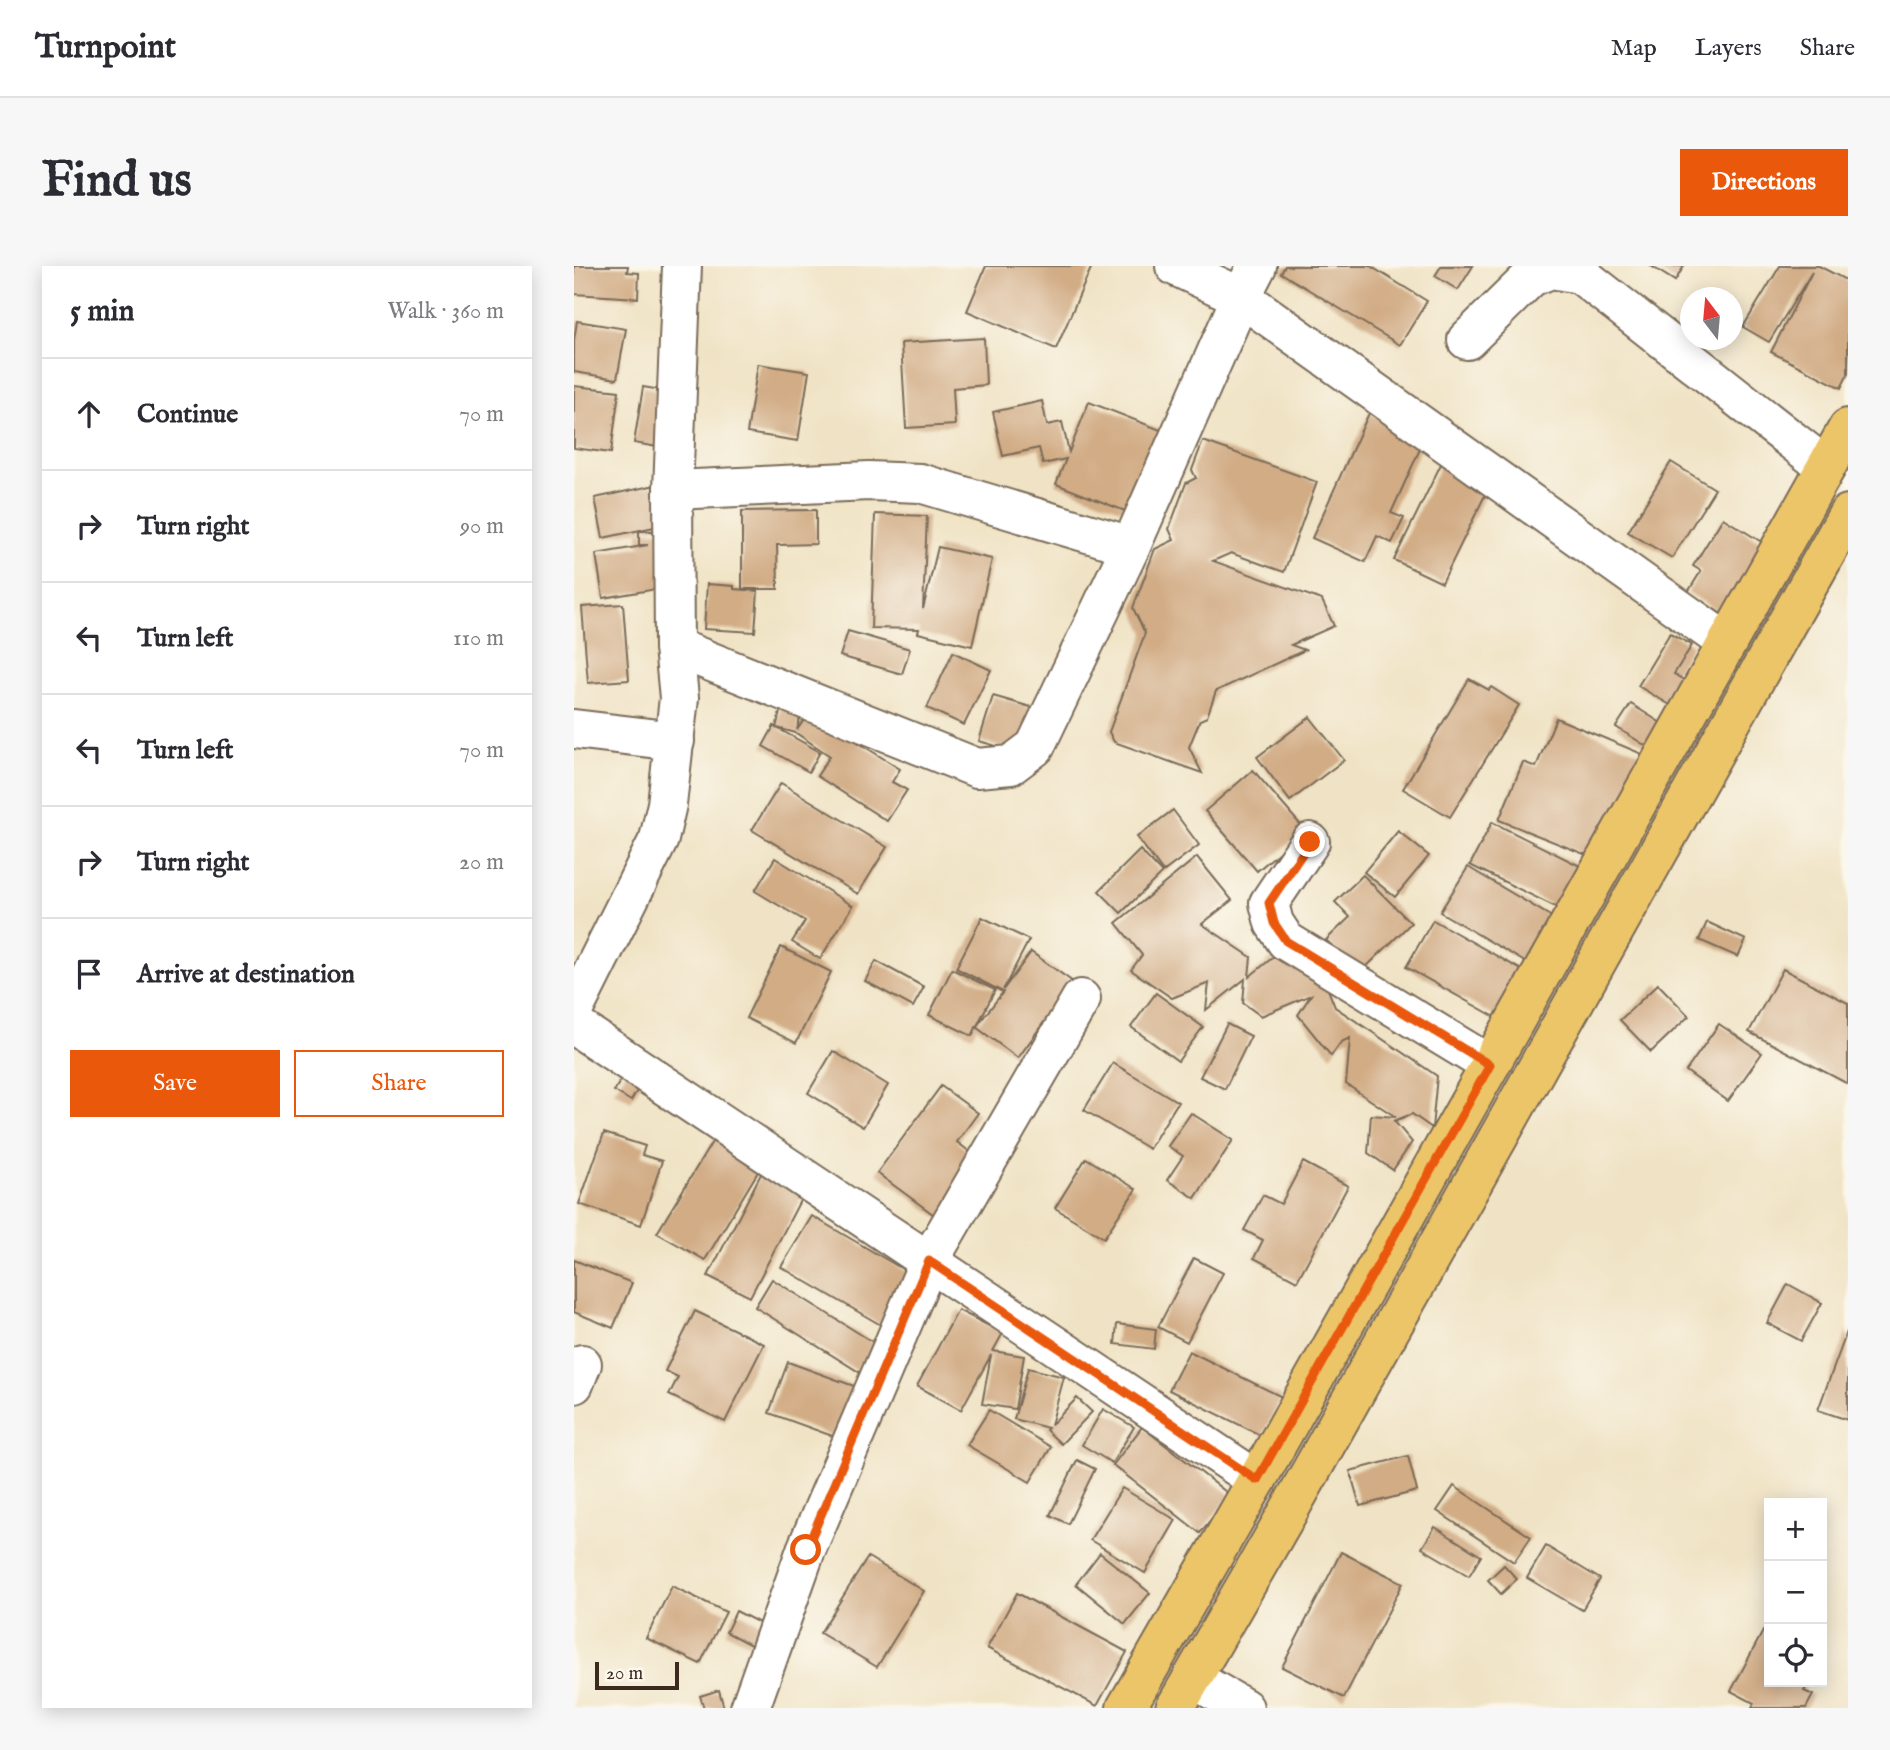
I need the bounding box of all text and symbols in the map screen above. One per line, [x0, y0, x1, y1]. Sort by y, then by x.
text: Turnpoint [35, 27, 176, 69]
text: Map [1611, 33, 1657, 64]
text: Layers [1695, 33, 1762, 64]
text: Share [1800, 33, 1855, 64]
button: Directions [1680, 149, 1848, 216]
text: Find us [42, 151, 192, 213]
north arrow [1680, 287, 1743, 350]
text: 5 min [70, 293, 135, 331]
text: Walk · 360 m [387, 297, 504, 326]
icon: ahead [70, 395, 108, 433]
text: Continue [137, 398, 238, 431]
text: 70 m [459, 400, 504, 429]
icon: right [70, 507, 108, 545]
text: Turn right [137, 510, 250, 543]
text: 90 m [460, 512, 504, 541]
icon: left [70, 619, 108, 657]
text: Turn left [137, 622, 234, 655]
text: 110 m [453, 624, 504, 653]
icon: left [70, 731, 108, 769]
text: Turn left [137, 734, 234, 767]
text: 70 m [459, 736, 504, 765]
route end [1294, 826, 1325, 857]
icon: right [70, 843, 108, 881]
text: Turn right [137, 846, 250, 879]
text: 20 m [459, 848, 504, 877]
icon: arrive [70, 955, 108, 993]
text: Arrive at destination [137, 958, 355, 991]
button: Save [70, 1050, 280, 1117]
button: Share [294, 1050, 504, 1117]
map controls [1764, 1498, 1827, 1687]
button: + [1764, 1498, 1827, 1561]
route start [790, 1534, 821, 1565]
button: − [1764, 1561, 1827, 1624]
button: locate [1764, 1624, 1827, 1687]
scale bar [595, 1659, 679, 1691]
text: 20 m [606, 1662, 643, 1686]

